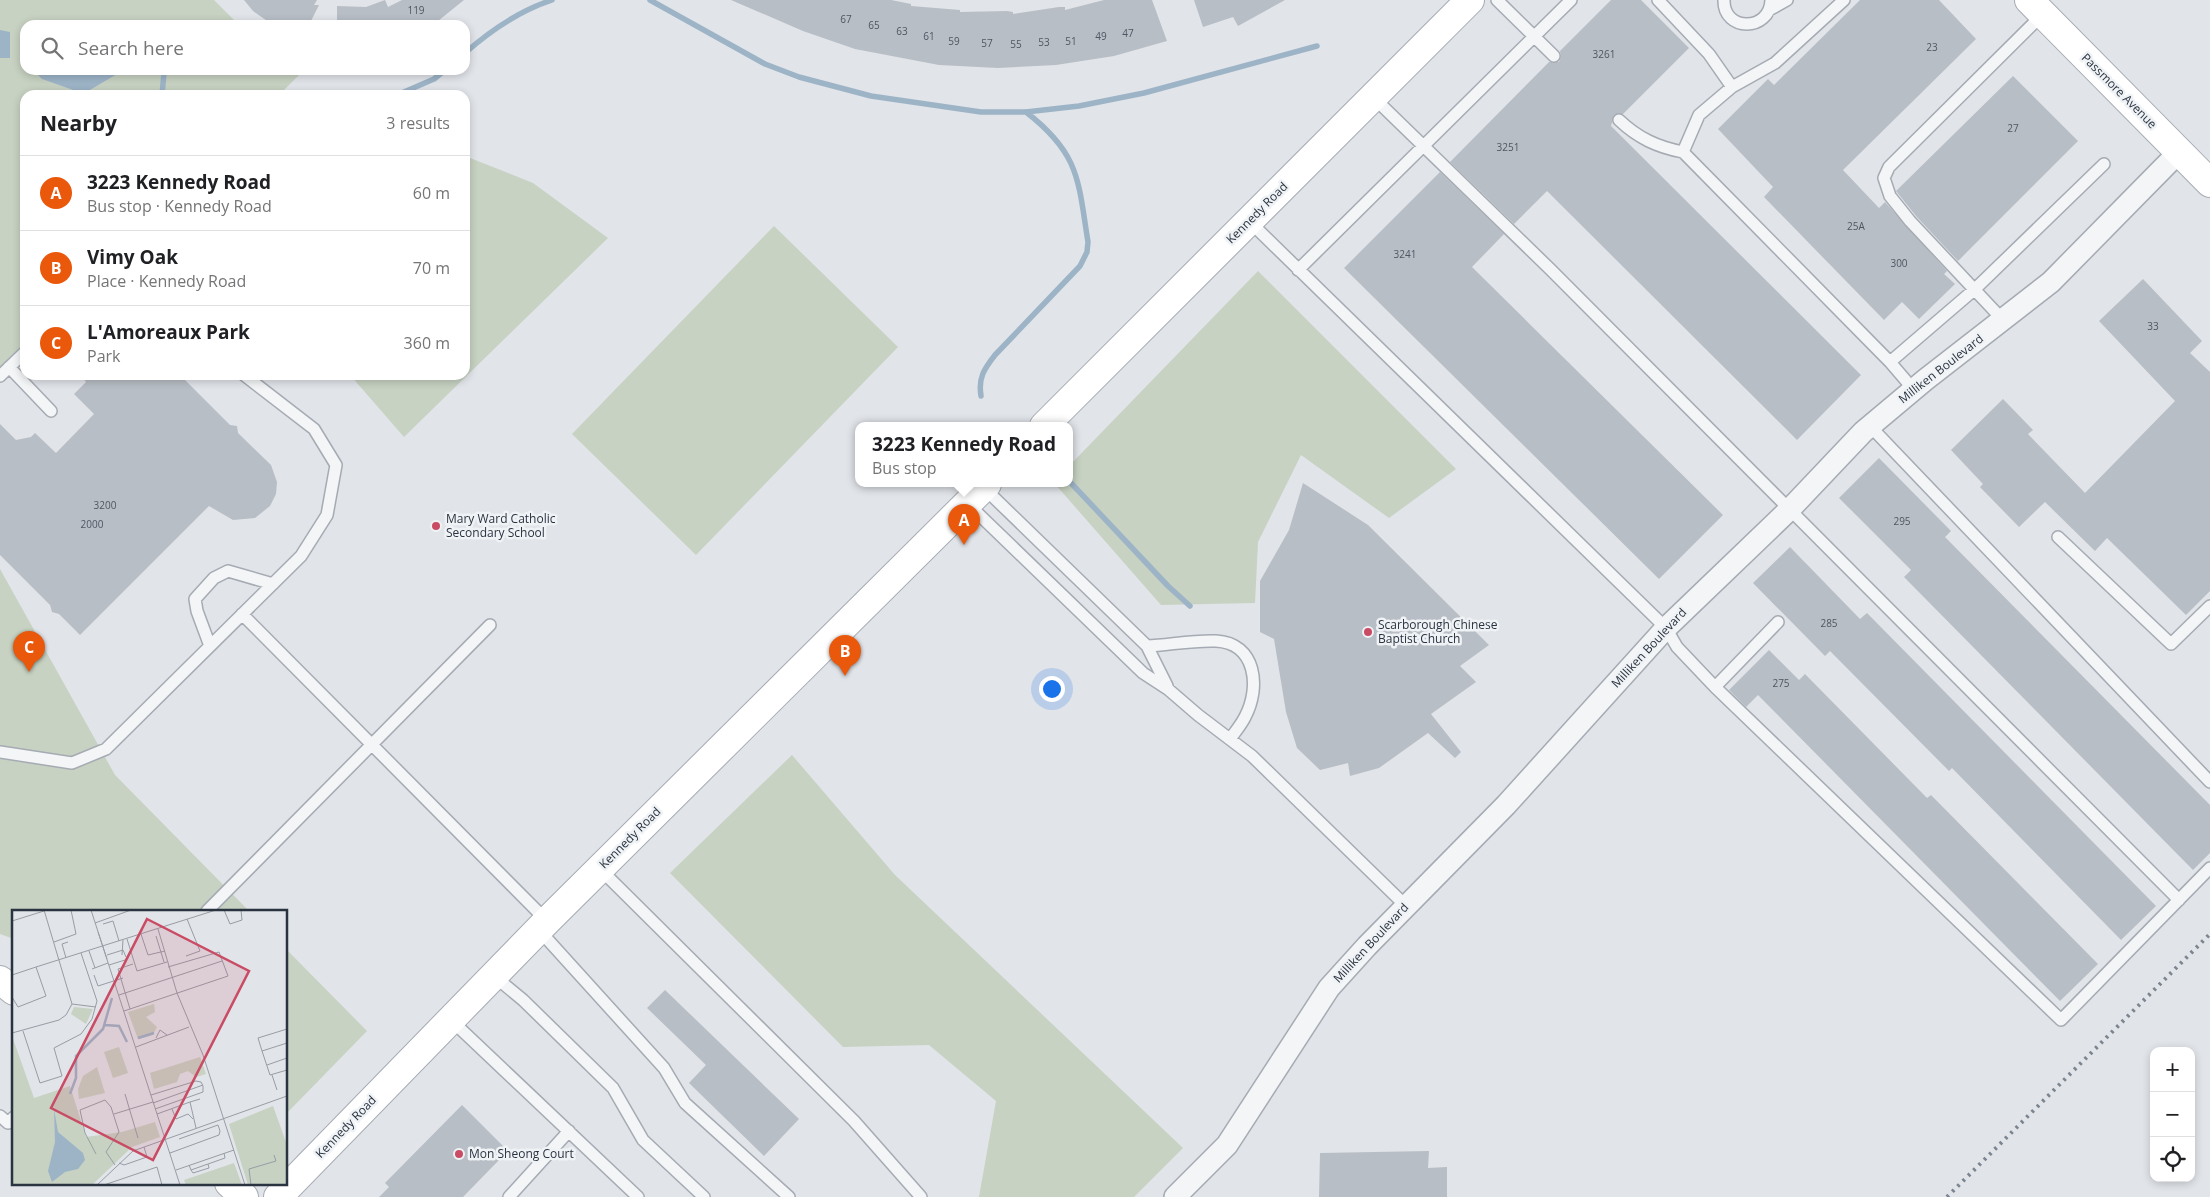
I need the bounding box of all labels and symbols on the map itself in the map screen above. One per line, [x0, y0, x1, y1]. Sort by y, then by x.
house number: 119 [407, 3, 425, 17]
house number: 67 [840, 12, 852, 26]
house number: 65 [868, 18, 880, 32]
house number: 63 [896, 24, 908, 38]
house number: 47 [1122, 26, 1134, 40]
house number: 61 [923, 29, 935, 43]
house number: 49 [1095, 29, 1107, 43]
house number: 59 [948, 34, 960, 48]
house number: 51 [1065, 34, 1077, 48]
house number: 53 [1038, 35, 1050, 49]
house number: 57 [981, 36, 993, 50]
house number: 55 [1010, 37, 1022, 51]
house number: 23 [1926, 40, 1938, 54]
house number: 3261 [1593, 47, 1615, 61]
street label: Passmore Avenue [2078, 49, 2161, 132]
house number: 27 [2007, 121, 2019, 135]
house number: 3251 [1497, 140, 1519, 154]
street label: Kennedy Road [1222, 178, 1291, 247]
house number: 25A [1847, 219, 1866, 233]
house number: 3241 [1394, 247, 1416, 261]
house number: 300 [1890, 256, 1908, 270]
house number: 33 [2147, 319, 2159, 333]
street label: Milliken Boulevard [1895, 330, 1987, 407]
house number: 3200 [94, 498, 117, 512]
pin: A [948, 504, 980, 545]
place label: Mary Ward Catholic Secondary School [446, 510, 556, 541]
house number: 295 [1893, 514, 1911, 528]
house number: 2000 [81, 517, 104, 531]
marker: Mary Ward Catholic Secondary School [430, 520, 442, 532]
street label: Milliken Boulevard [1607, 604, 1690, 691]
place label: Scarborough Chinese Baptist Church [1378, 616, 1498, 647]
house number: 285 [1820, 616, 1838, 630]
marker: Scarborough Chinese Baptist Church [1362, 626, 1374, 638]
pin: C [13, 631, 45, 672]
pin: B [829, 635, 861, 676]
your location [1039, 676, 1065, 702]
house number: 275 [1772, 676, 1790, 690]
street label: Kennedy Road [595, 803, 664, 872]
street label: Milliken Boulevard [1329, 899, 1412, 986]
inset map [12, 910, 288, 1184]
street label: Kennedy Road [312, 1092, 380, 1162]
place label: Mon Sheong Court [469, 1145, 574, 1162]
marker: Mon Sheong Court [453, 1148, 465, 1160]

